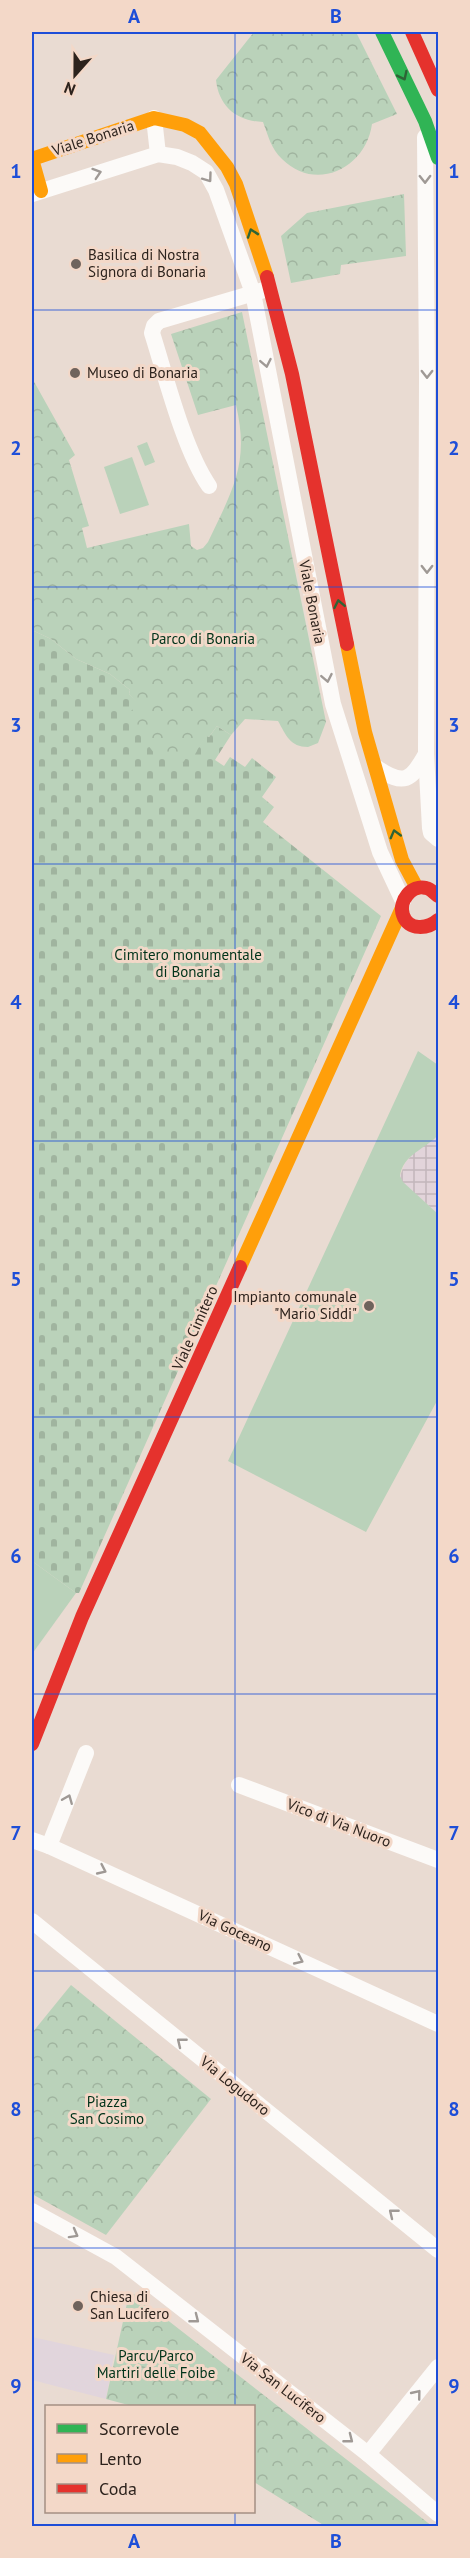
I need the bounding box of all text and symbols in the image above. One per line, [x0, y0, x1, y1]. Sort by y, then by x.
text: A [128, 3, 141, 29]
text: B [330, 3, 342, 29]
north arrow [45, 45, 105, 105]
one-way arrow [396, 70, 408, 81]
text: N [61, 78, 78, 100]
street label: Viale Bonaria [49, 115, 136, 160]
text: 1 [10, 158, 22, 184]
text: 1 [448, 158, 460, 184]
one-way arrow [91, 168, 102, 180]
one-way arrow [201, 171, 212, 182]
one-way arrow [419, 175, 432, 184]
one-way arrow [247, 228, 259, 239]
place label: Basilica di Nostra Signora di Bonaria [88, 245, 206, 281]
marker: Basilica di Nostra Signora di Bonaria [69, 257, 83, 271]
one-way arrow [259, 357, 272, 367]
place label: Museo di Bonaria [87, 363, 198, 382]
marker: Museo di Bonaria [68, 366, 82, 380]
one-way arrow [421, 370, 433, 379]
text: 2 [10, 435, 22, 461]
text: 2 [448, 435, 460, 461]
street label: Viale Bonaria [295, 557, 330, 645]
one-way arrow [420, 565, 433, 574]
one-way arrow [333, 599, 346, 609]
park label: Parco di Bonaria [151, 629, 255, 648]
one-way arrow [320, 672, 333, 682]
text: 3 [10, 712, 22, 738]
text: 3 [448, 712, 460, 738]
one-way arrow [390, 829, 403, 839]
park label: Cimitero monumentale di Bonaria [114, 945, 262, 981]
text: 4 [10, 989, 22, 1015]
text: 4 [448, 989, 460, 1015]
text: 5 [10, 1266, 22, 1292]
text: 5 [448, 1266, 460, 1292]
street label: Viale Cimitero [167, 1283, 222, 1374]
place label: Impianto comunale "Mario Siddi" [233, 1287, 357, 1323]
marker: Impianto comunale "Mario Siddi" [362, 1299, 376, 1313]
text: 6 [10, 1543, 22, 1569]
text: 6 [448, 1543, 460, 1569]
street label: Vico di Via Nuoro [283, 1794, 394, 1851]
one-way arrow [61, 1795, 73, 1806]
text: 7 [10, 1820, 22, 1846]
text: 7 [448, 1820, 460, 1846]
one-way arrow [96, 1863, 107, 1875]
street label: Via Goceano [195, 1905, 275, 1956]
one-way arrow [292, 1953, 303, 1965]
one-way arrow [177, 2039, 188, 2050]
street label: Via Logudoro [196, 2051, 274, 2120]
park label: Piazza San Cosimo [70, 2092, 144, 2128]
text: 8 [10, 2096, 22, 2122]
text: 8 [448, 2096, 460, 2122]
one-way arrow [389, 2210, 400, 2221]
one-way arrow [68, 2227, 78, 2238]
place label: Chiesa di San Lucifero [90, 2287, 169, 2323]
marker: Chiesa di San Lucifero [71, 2299, 85, 2313]
one-way arrow [189, 2311, 200, 2322]
park label: Parcu/Parco Martiri delle Foibe [97, 2346, 215, 2382]
street label: Via San Lucifero [236, 2348, 330, 2427]
text: 9 [10, 2373, 22, 2399]
text: 9 [448, 2373, 460, 2399]
one-way arrow [409, 2390, 420, 2401]
legend [45, 2405, 255, 2513]
text: Scorrevole [99, 2417, 179, 2440]
one-way arrow [342, 2431, 353, 2442]
text: Lento [99, 2447, 142, 2470]
text: Coda [99, 2477, 137, 2500]
text: A [128, 2528, 141, 2554]
text: B [330, 2528, 342, 2554]

